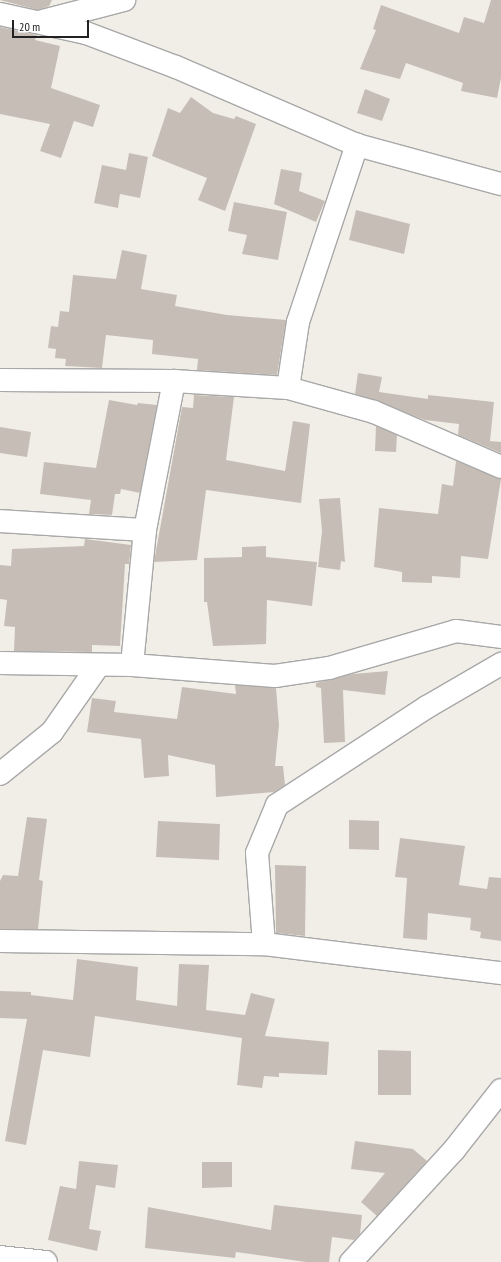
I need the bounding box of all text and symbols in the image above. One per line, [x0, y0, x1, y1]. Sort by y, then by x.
scale bar [14, 12, 91, 38]
text: 20 m [19, 19, 40, 34]

